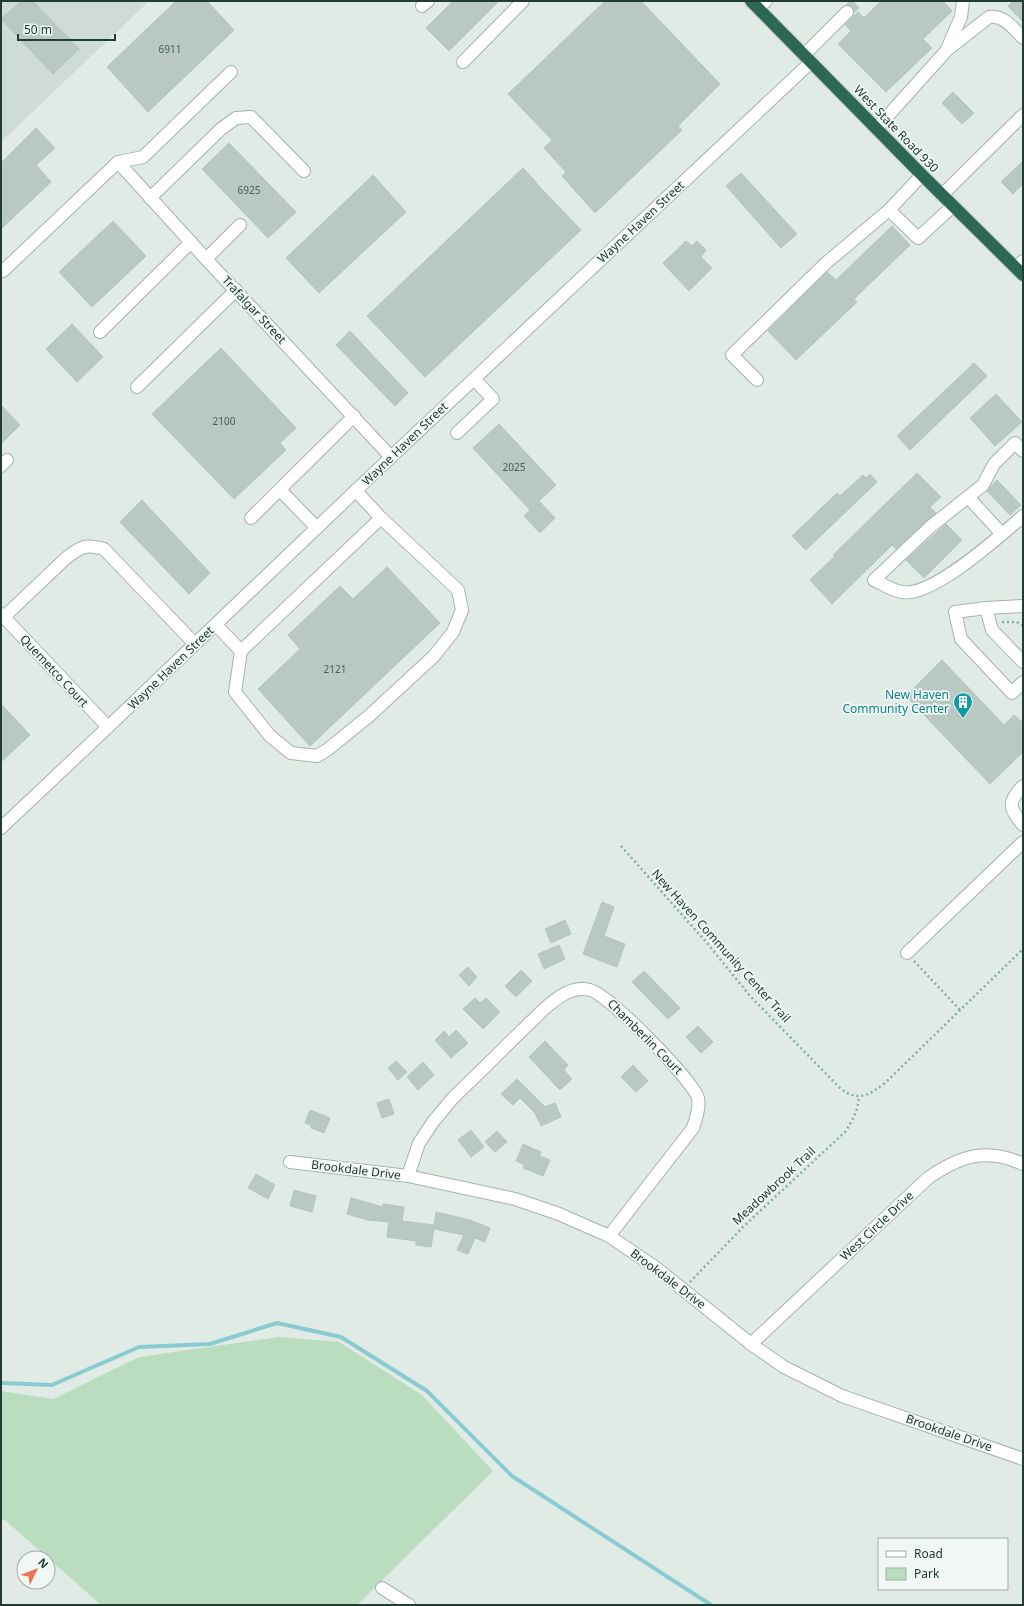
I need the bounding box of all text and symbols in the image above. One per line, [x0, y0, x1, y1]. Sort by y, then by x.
scale bar [18, 16, 115, 42]
text: 50 m [24, 21, 52, 38]
house number: 6911 [159, 42, 181, 56]
street label: West State Road 930 [850, 81, 943, 176]
street label: Wayne Haven Street [593, 176, 688, 267]
house number: 6925 [238, 183, 261, 197]
street label: Trafalgar Street [218, 272, 291, 348]
street label: Wayne Haven Street [358, 398, 452, 489]
house number: 2100 [213, 414, 236, 428]
house number: 2025 [503, 460, 526, 474]
street label: Wayne Haven Street [124, 622, 218, 713]
street label: Quemetco Court [16, 631, 93, 711]
house number: 2121 [324, 662, 346, 676]
place label: New Haven Community Center [842, 686, 949, 717]
building icon: New Haven Community Center [952, 691, 974, 719]
street label: New Haven Community Center Trail [648, 865, 795, 1026]
street label: Chamberlin Court [604, 995, 687, 1079]
street label: Meadowbrook Trail [728, 1143, 819, 1229]
street label: Brookdale Drive [310, 1156, 402, 1183]
street label: West Circle Drive [836, 1187, 917, 1264]
street label: Brookdale Drive [627, 1245, 710, 1313]
street label: Brookdale Drive [904, 1410, 995, 1455]
legend [878, 1538, 1008, 1590]
text: Road [914, 1545, 943, 1562]
north arrow [16, 1550, 56, 1590]
text: N [35, 1554, 52, 1571]
text: Park [914, 1565, 940, 1582]

